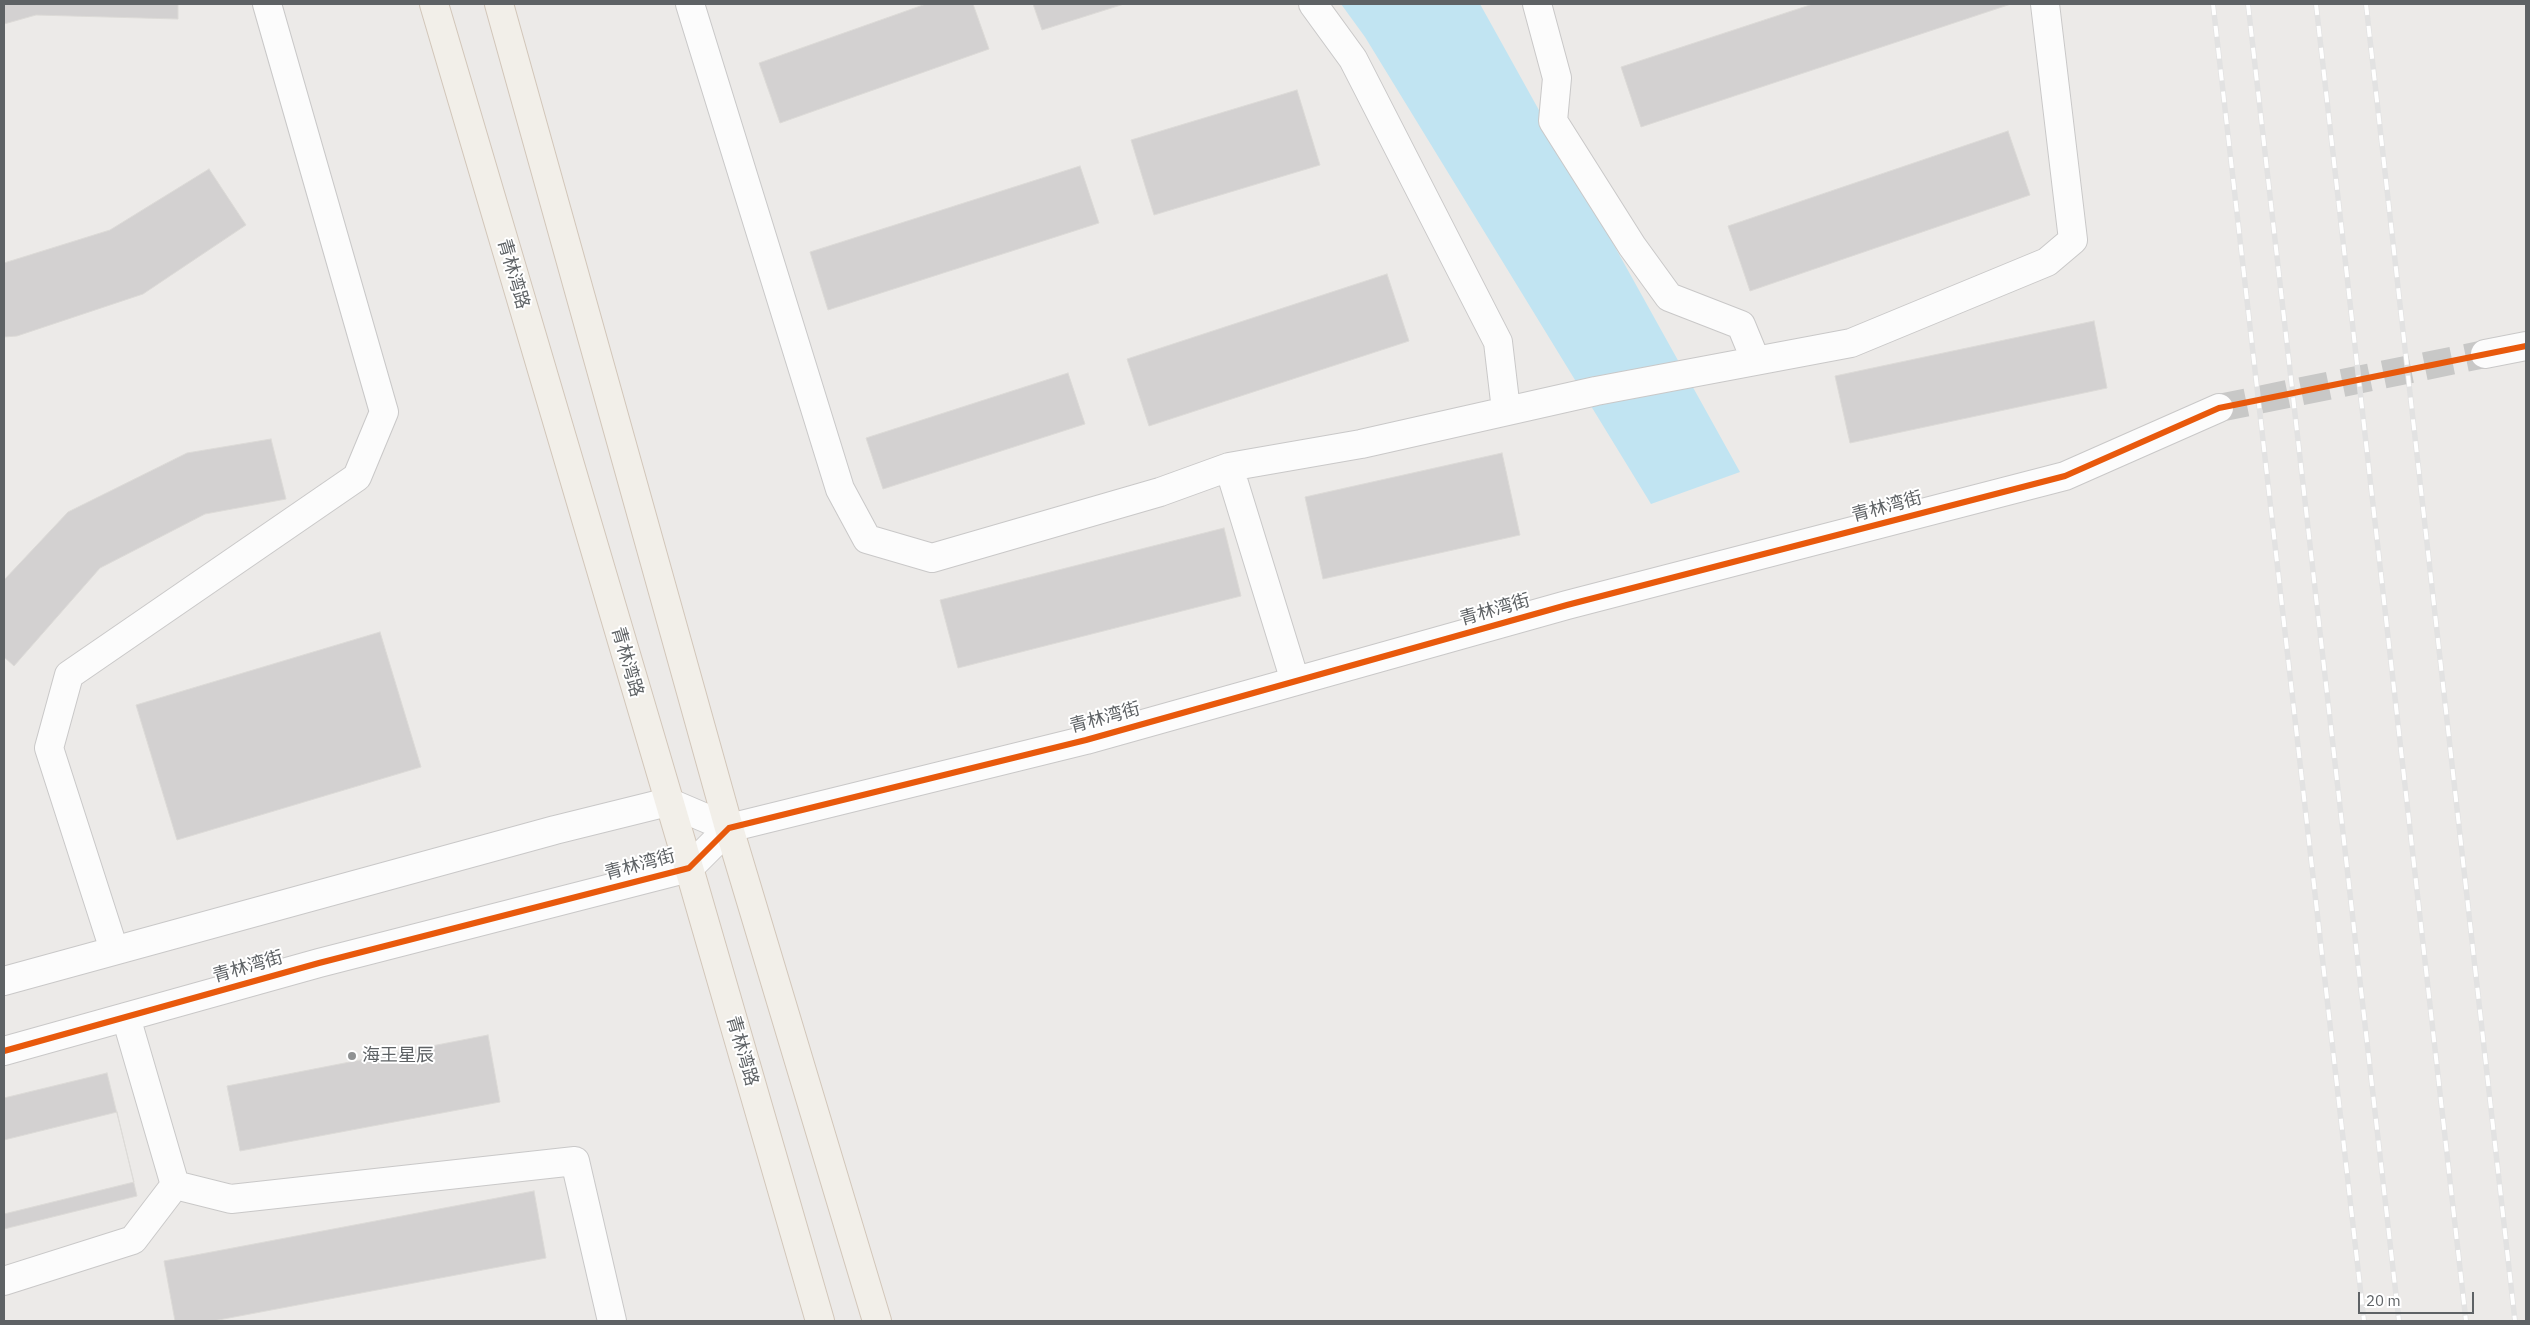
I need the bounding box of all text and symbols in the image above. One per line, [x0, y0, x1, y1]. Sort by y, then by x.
street label: 青林湾路 [493, 236, 533, 312]
street label: 青林湾街 [1849, 487, 1925, 527]
street label: 青林湾街 [1457, 590, 1533, 630]
street label: 青林湾路 [607, 624, 647, 700]
street label: 青林湾街 [1067, 698, 1143, 738]
street label: 青林湾街 [602, 845, 678, 885]
street label: 青林湾街 [210, 947, 286, 987]
street label: 青林湾路 [722, 1013, 762, 1089]
place label: 海王星辰 [362, 1045, 434, 1067]
marker: 海王星辰 [346, 1050, 358, 1062]
scale bar [2360, 1282, 2476, 1314]
text: 20 m [2366, 1291, 2401, 1310]

